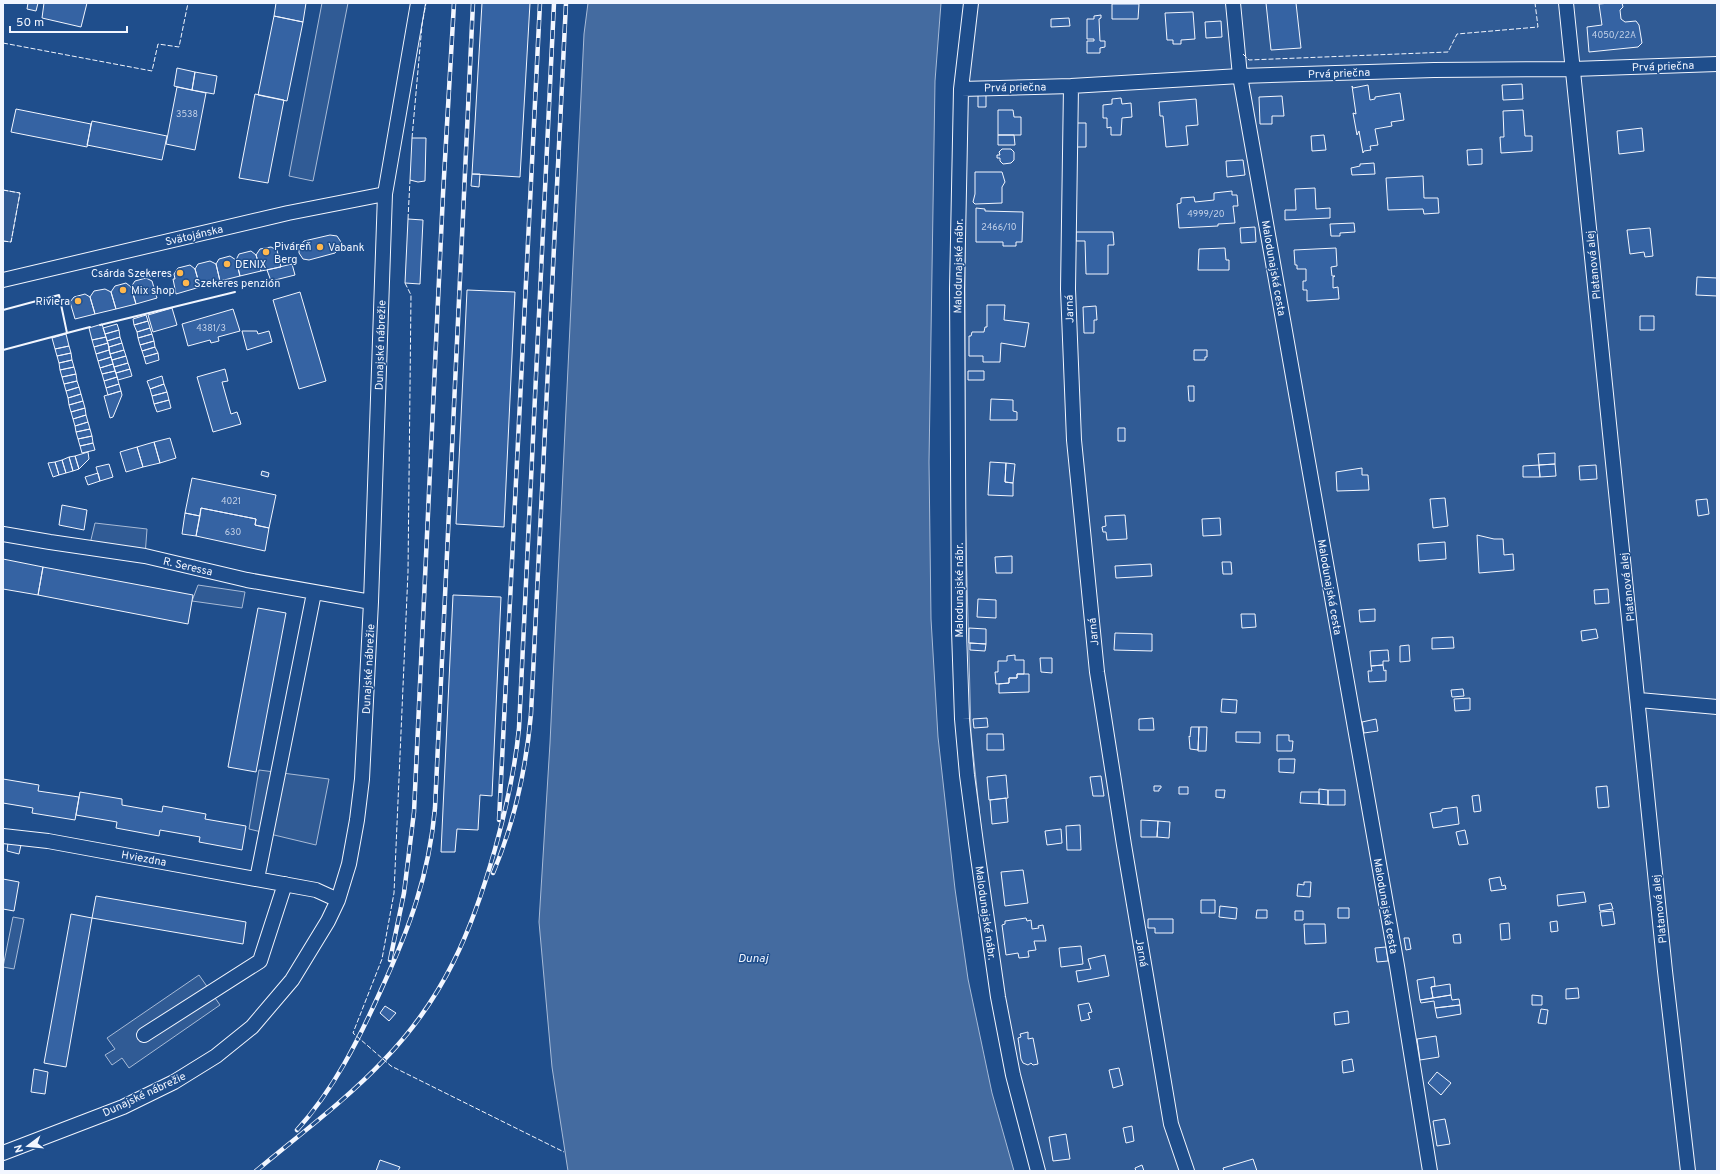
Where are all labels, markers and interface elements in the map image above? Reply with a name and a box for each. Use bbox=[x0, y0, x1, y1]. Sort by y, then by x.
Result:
scale bar bbox=[10, 8, 127, 34]
text: 50 m bbox=[16, 15, 44, 31]
house number: 4050/22A bbox=[1592, 30, 1636, 41]
street label: Prvá priečna bbox=[1632, 59, 1695, 75]
street label: Prvá priečna bbox=[1308, 66, 1371, 82]
street label: Prvá priečna bbox=[984, 80, 1046, 96]
house number: 3538 bbox=[176, 109, 198, 120]
house number: 4999/20 bbox=[1187, 209, 1225, 220]
street label: Malodunajské nábr. bbox=[951, 218, 967, 314]
street label: Malodunajská cesta bbox=[1258, 219, 1288, 317]
street label: Svätojánska bbox=[164, 222, 225, 249]
house number: 2466/10 bbox=[981, 222, 1017, 233]
street label: Platanová alej bbox=[1583, 230, 1605, 300]
place label: Piváreň Berg bbox=[274, 240, 311, 267]
place label: Vabank bbox=[328, 241, 365, 255]
marker: Vabank bbox=[315, 242, 325, 252]
marker: Piváreň Berg bbox=[261, 247, 271, 257]
place label: DENIX bbox=[235, 258, 267, 272]
marker: DENIX bbox=[222, 259, 232, 269]
place label: Csárda Szekeres bbox=[91, 267, 172, 281]
marker: Csárda Szekeres bbox=[175, 268, 185, 278]
place label: Szekeres penzión bbox=[194, 277, 280, 291]
marker: Szekeres penzión bbox=[181, 278, 191, 288]
place label: Mix shop bbox=[131, 284, 175, 298]
marker: Mix shop bbox=[118, 285, 128, 295]
street label: Jarná bbox=[1063, 294, 1077, 323]
place label: Riviera bbox=[36, 295, 70, 309]
marker: Riviera bbox=[73, 296, 83, 306]
street label: Dunajské nábrežie bbox=[372, 300, 390, 390]
house number: 4381/3 bbox=[196, 323, 226, 334]
house number: 4021 bbox=[221, 496, 241, 507]
house number: 630 bbox=[225, 527, 241, 538]
street label: Malodunajská cesta bbox=[1314, 538, 1344, 636]
street label: Malodunajské nábr. bbox=[953, 543, 967, 637]
street label: Platanová alej bbox=[1617, 552, 1639, 622]
street label: R. Seressa bbox=[162, 554, 214, 580]
street label: Jarná bbox=[1086, 617, 1102, 647]
street label: Dunajské nábrežie bbox=[360, 624, 378, 715]
street label: Hviezdna bbox=[120, 848, 168, 870]
street label: Malodunajská cesta bbox=[1370, 857, 1400, 955]
street label: Malodunajské nábr. bbox=[971, 865, 999, 961]
street label: Platanová alej bbox=[1649, 874, 1671, 944]
street label: Jarná bbox=[1132, 938, 1150, 968]
water label: Dunaj bbox=[738, 951, 769, 967]
street label: Dunajské nábrežie bbox=[101, 1069, 188, 1120]
north arrow bbox=[8, 1126, 48, 1166]
text: N bbox=[12, 1143, 27, 1154]

